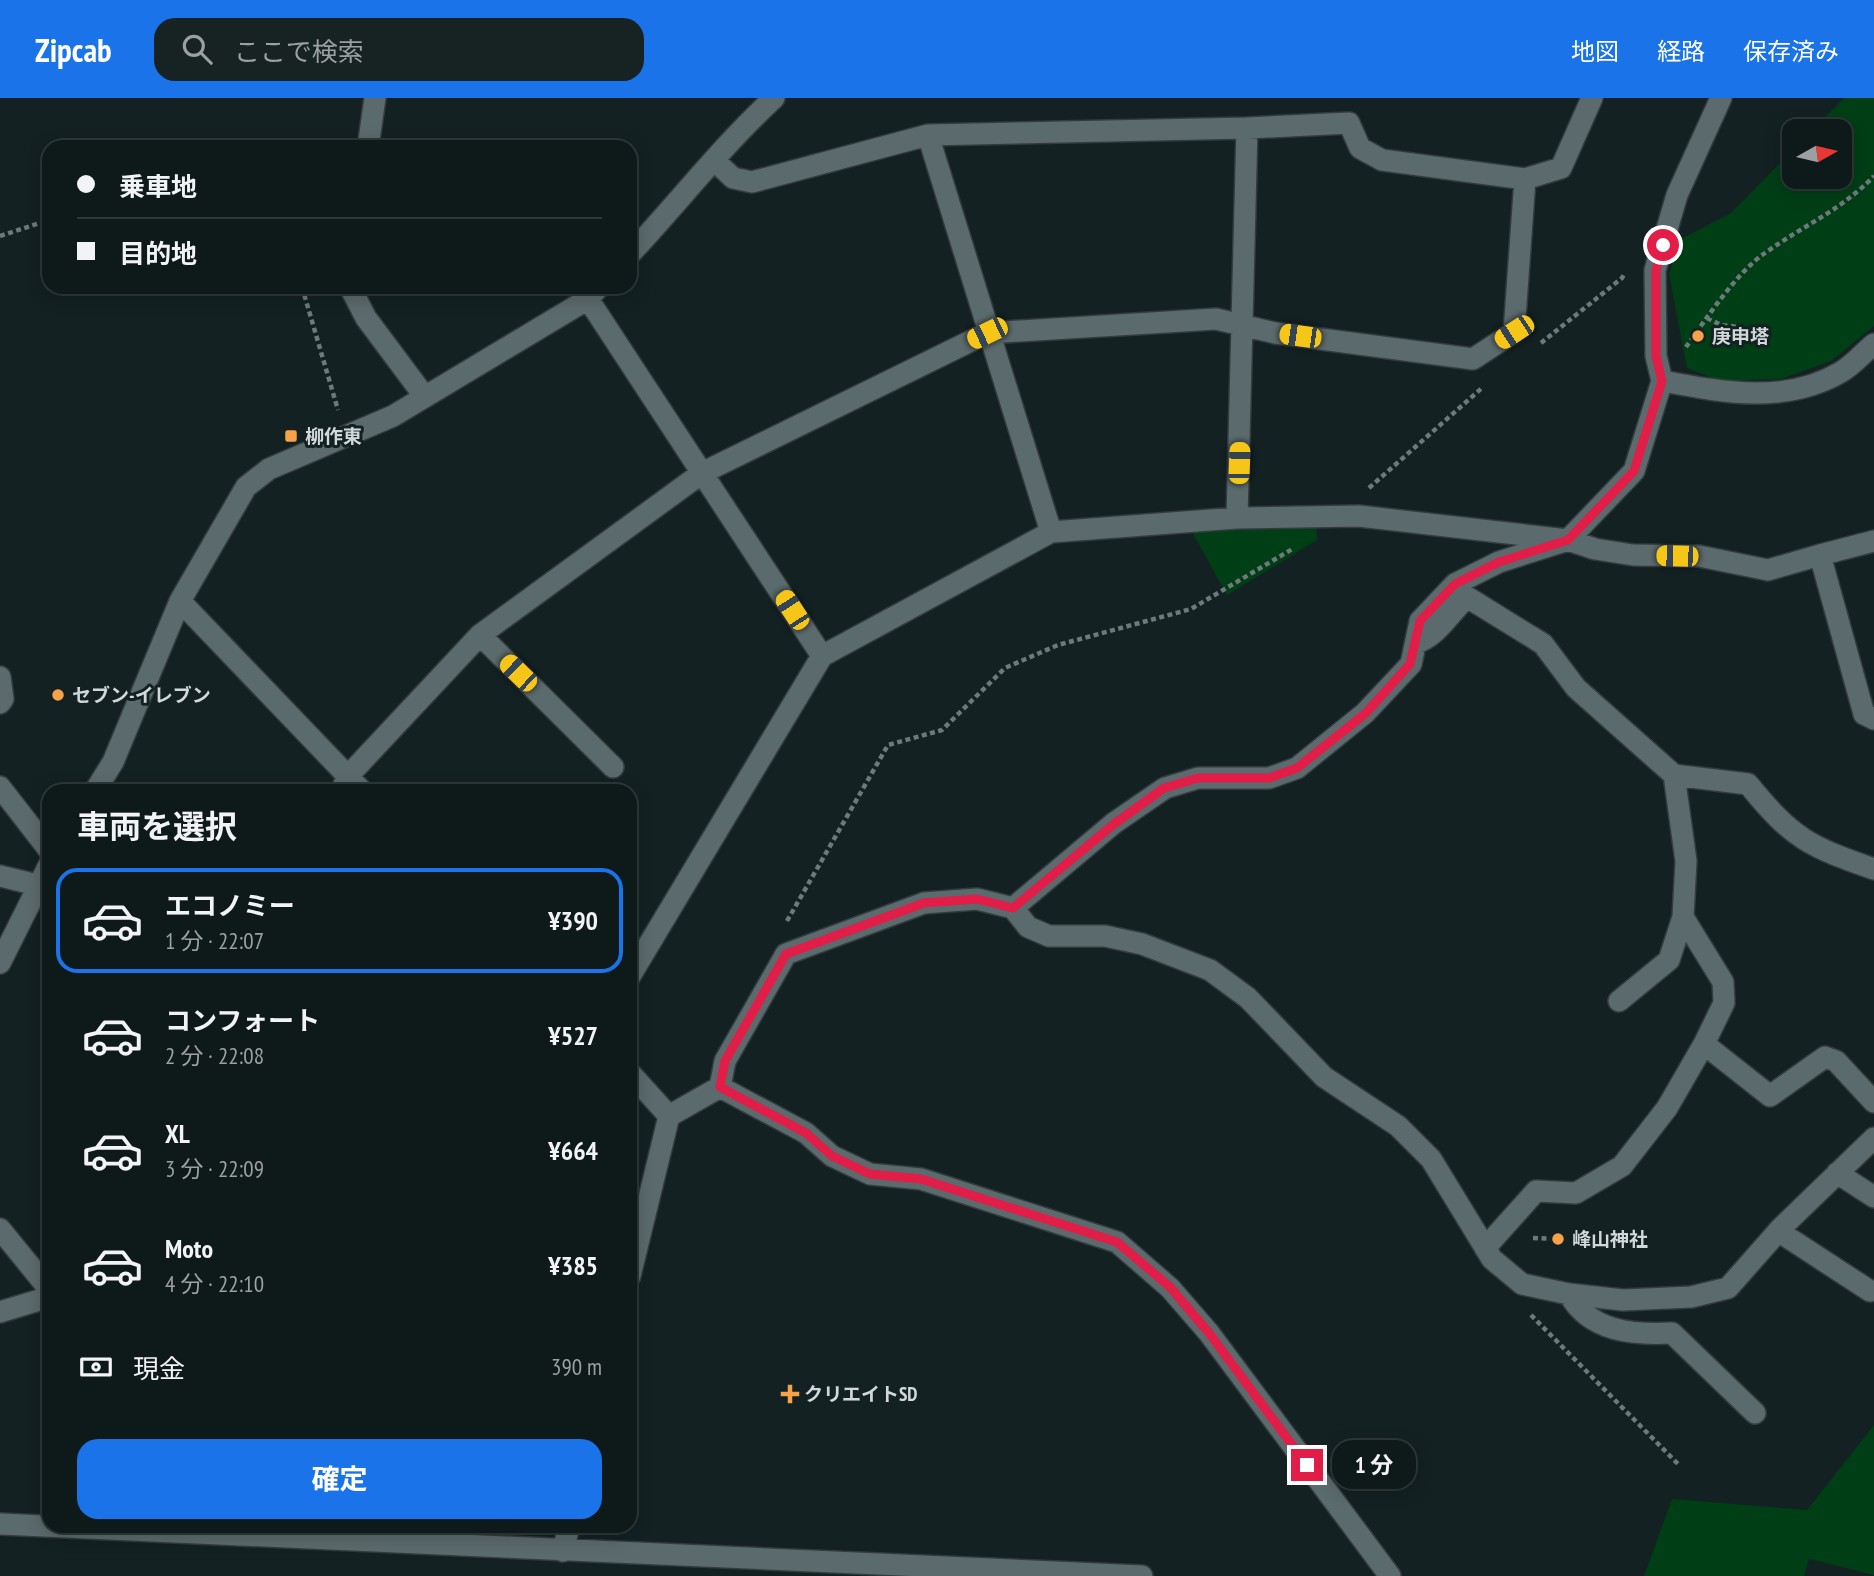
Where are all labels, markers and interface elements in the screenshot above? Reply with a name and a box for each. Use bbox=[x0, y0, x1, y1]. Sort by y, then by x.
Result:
search box bbox=[154, 18, 644, 81]
text: Zipcab bbox=[35, 28, 112, 71]
icon: search bbox=[178, 30, 216, 68]
text: ここで検索 bbox=[234, 35, 364, 68]
text: 地図 bbox=[1571, 36, 1619, 67]
text: 経路 bbox=[1657, 36, 1705, 67]
text: 保存済み bbox=[1743, 36, 1839, 67]
north arrow bbox=[1782, 119, 1852, 189]
map controls bbox=[1782, 119, 1852, 189]
text: 乗車地 bbox=[119, 170, 197, 203]
route start bbox=[1647, 229, 1679, 261]
text: 目的地 bbox=[119, 237, 197, 270]
car bbox=[1491, 312, 1538, 352]
car bbox=[964, 314, 1011, 352]
car bbox=[1278, 323, 1323, 349]
place label: 庚申塔 bbox=[1712, 324, 1769, 348]
marker: 庚申塔 bbox=[1690, 328, 1706, 344]
place label: 柳作東 bbox=[305, 424, 362, 448]
marker: 柳作東 bbox=[283, 428, 299, 444]
car bbox=[1228, 442, 1251, 484]
car bbox=[1656, 545, 1699, 567]
car bbox=[772, 587, 813, 633]
car bbox=[496, 651, 541, 695]
place label: セブン-イレブン bbox=[72, 683, 211, 707]
marker: セブン-イレブン bbox=[50, 687, 66, 703]
text: 車両を選択 bbox=[77, 805, 237, 847]
icon: car bbox=[81, 889, 144, 952]
text: エコノミー bbox=[165, 889, 295, 922]
text: ¥390 bbox=[548, 904, 598, 937]
text: 1 分 · 22:07 bbox=[165, 926, 264, 955]
icon: car bbox=[81, 1004, 144, 1067]
text: コンフォート bbox=[165, 1004, 320, 1037]
text: ¥527 bbox=[548, 1019, 598, 1052]
text: 2 分 · 22:08 bbox=[165, 1041, 264, 1070]
text: XL bbox=[165, 1117, 190, 1150]
icon: car bbox=[81, 1119, 144, 1182]
text: ¥664 bbox=[548, 1134, 598, 1167]
text: 3 分 · 22:09 bbox=[165, 1154, 264, 1183]
place label: 峰山神社 bbox=[1572, 1227, 1648, 1251]
marker: 峰山神社 bbox=[1550, 1231, 1566, 1247]
text: Moto bbox=[165, 1232, 213, 1265]
icon: car bbox=[81, 1234, 144, 1297]
text: ¥385 bbox=[548, 1249, 598, 1282]
text: 4 分 · 22:10 bbox=[165, 1269, 264, 1298]
icon: cash bbox=[77, 1348, 115, 1386]
text: 現金 bbox=[133, 1352, 185, 1385]
text: 390 m bbox=[551, 1352, 602, 1381]
place label: クリエイトSD bbox=[804, 1382, 918, 1406]
marker: クリエイトSD bbox=[782, 1386, 798, 1402]
button: 確定 bbox=[77, 1439, 602, 1519]
callout: 1 分 bbox=[1332, 1440, 1416, 1490]
route end bbox=[1291, 1449, 1323, 1481]
text: 1 分 bbox=[1355, 1450, 1393, 1479]

